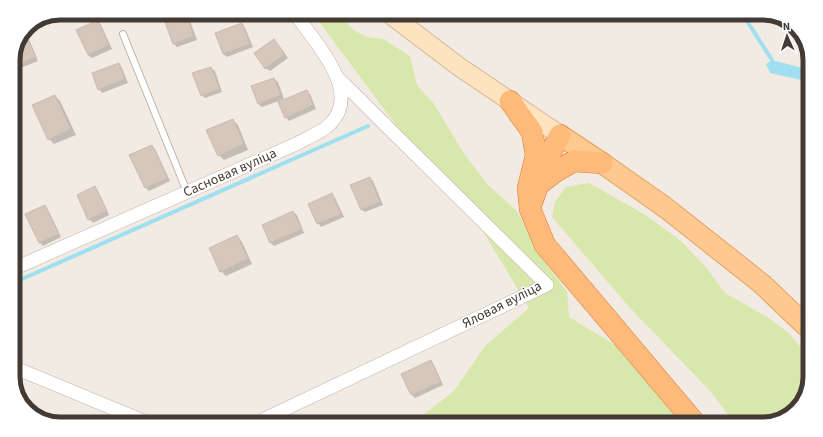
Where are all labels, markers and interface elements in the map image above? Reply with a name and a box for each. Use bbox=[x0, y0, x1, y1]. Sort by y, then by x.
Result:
north arrow bbox=[767, 16, 807, 56]
text: N bbox=[782, 19, 791, 34]
street label: Сасновая вуліца bbox=[180, 143, 280, 203]
street label: Яловая вуліца bbox=[459, 276, 545, 334]

